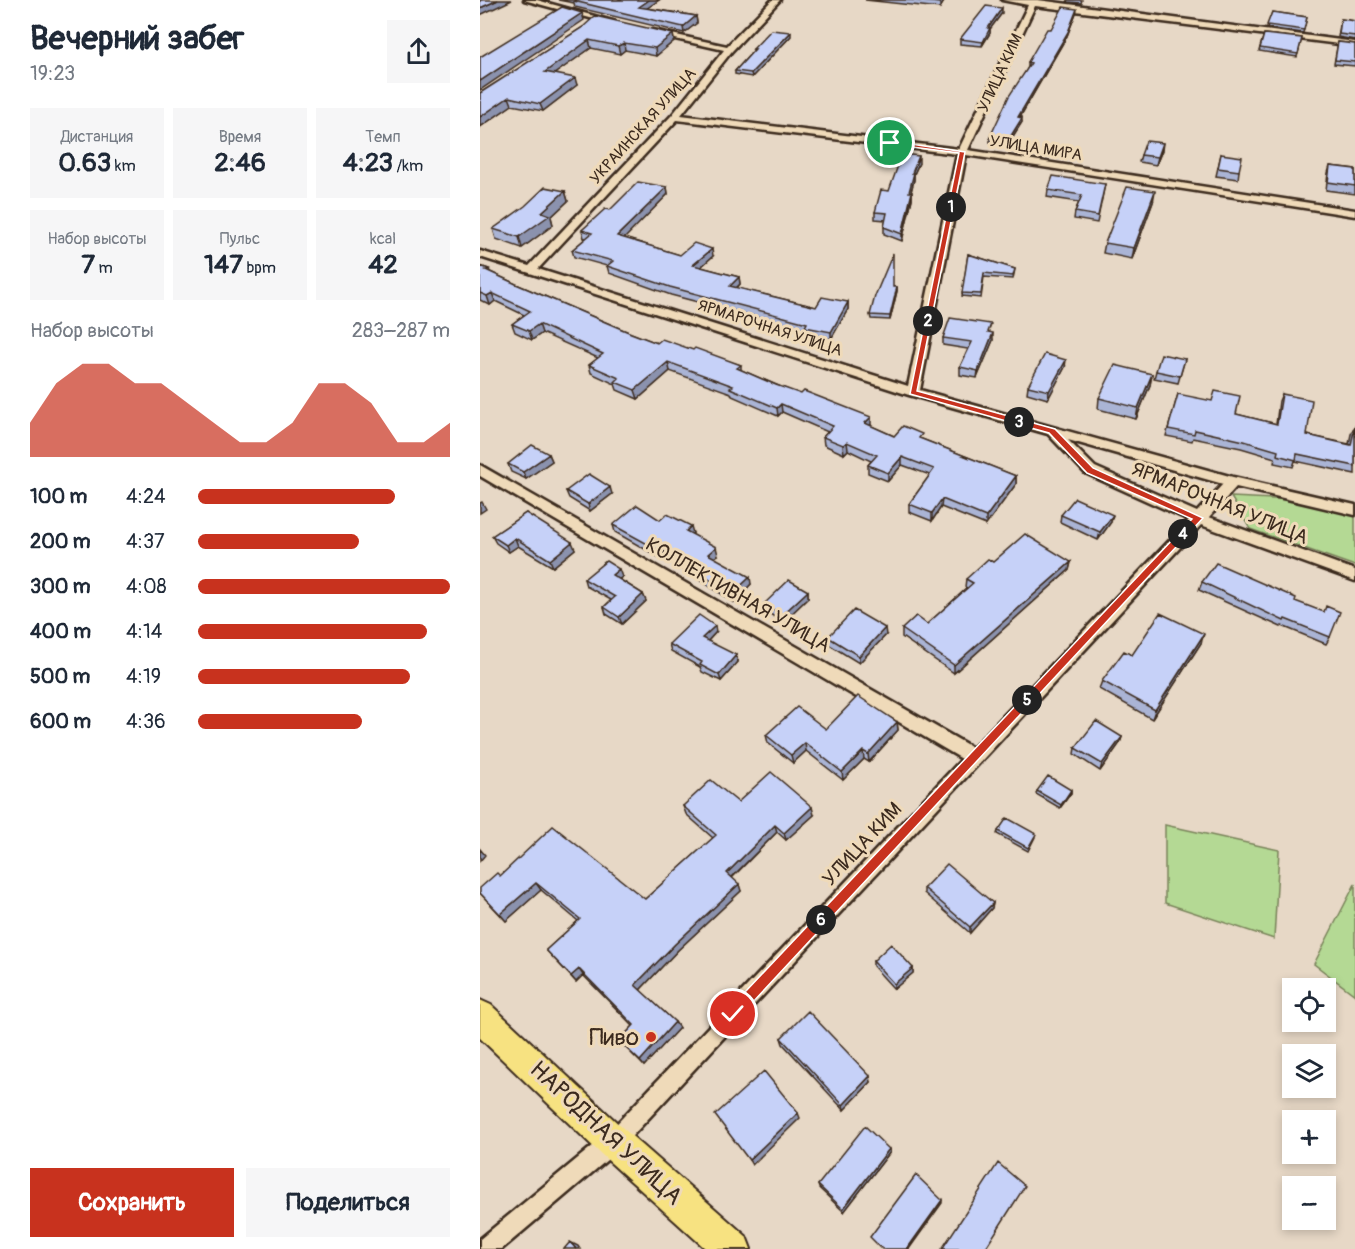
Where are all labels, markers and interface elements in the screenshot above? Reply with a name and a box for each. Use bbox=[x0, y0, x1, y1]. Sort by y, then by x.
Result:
text: Вечерний забег bbox=[30, 18, 244, 59]
button: share bbox=[387, 20, 450, 83]
street label: УЛИЦА КИМ bbox=[973, 31, 1027, 115]
text: 19:23 bbox=[30, 61, 75, 86]
street label: УКРАИНСКАЯ УЛИЦА bbox=[586, 64, 700, 188]
pin bbox=[864, 117, 915, 168]
icon: arrive bbox=[873, 126, 906, 159]
text: Дистанция bbox=[61, 127, 133, 147]
text: Время bbox=[219, 127, 261, 147]
text: Темп bbox=[365, 127, 401, 147]
street label: УЛИЦА МИРА bbox=[988, 131, 1084, 165]
text: 0.63 bbox=[58, 147, 111, 179]
text: 2:46 bbox=[214, 147, 266, 179]
text: 4:23 bbox=[343, 147, 393, 179]
text: km bbox=[111, 156, 136, 176]
text: /km bbox=[393, 156, 423, 176]
pin: 1 bbox=[936, 192, 966, 222]
text: 1 bbox=[948, 197, 954, 217]
text: Набор высоты bbox=[47, 229, 147, 249]
text: Пульс bbox=[220, 229, 260, 249]
text: kcal bbox=[370, 229, 396, 249]
text: 7 bbox=[81, 249, 95, 281]
text: 147 bbox=[204, 249, 243, 281]
text: 42 bbox=[368, 249, 398, 281]
text: m bbox=[95, 258, 113, 278]
text: bpm bbox=[243, 258, 276, 278]
street label: ЯРМАРОЧНАЯ УЛИЦА bbox=[695, 295, 845, 361]
pin: 2 bbox=[913, 306, 943, 336]
text: 2 bbox=[924, 311, 932, 331]
text: Набор высоты bbox=[30, 318, 154, 343]
text: 283–287 m bbox=[352, 318, 450, 343]
pin: 3 bbox=[1004, 407, 1034, 437]
text: 3 bbox=[1015, 412, 1023, 432]
street label: ЯРМАРОЧНАЯ УЛИЦА bbox=[1128, 456, 1312, 550]
text: 100 m bbox=[30, 484, 87, 509]
text: 4:24 bbox=[126, 484, 166, 509]
pin: 4 bbox=[1168, 519, 1198, 549]
text: 4 bbox=[1178, 524, 1188, 544]
text: 200 m bbox=[30, 529, 91, 554]
text: 4:37 bbox=[126, 529, 165, 554]
street label: КОЛЛЕКТИВНАЯ УЛИЦА bbox=[641, 532, 835, 658]
text: 300 m bbox=[30, 574, 91, 599]
text: 4:08 bbox=[126, 574, 167, 599]
text: 400 m bbox=[30, 619, 91, 644]
text: 4:14 bbox=[126, 619, 162, 644]
text: 500 m bbox=[30, 664, 90, 689]
text: 4:19 bbox=[126, 664, 161, 689]
pin: 5 bbox=[1012, 685, 1042, 715]
text: 5 bbox=[1023, 690, 1031, 710]
text: 600 m bbox=[30, 709, 91, 734]
text: 4:36 bbox=[126, 709, 166, 734]
street label: УЛИЦА КИМ bbox=[817, 797, 907, 891]
pin: 6 bbox=[806, 905, 836, 935]
text: 6 bbox=[816, 910, 826, 930]
map controls bbox=[1282, 978, 1336, 1230]
button: locate bbox=[1282, 978, 1336, 1032]
pin bbox=[707, 988, 758, 1039]
icon: check bbox=[716, 997, 749, 1030]
place label: Пиво bbox=[589, 1023, 639, 1052]
marker: Пиво bbox=[644, 1030, 658, 1044]
button: layers bbox=[1282, 1044, 1336, 1098]
street label: НАРОДНАЯ УЛИЦА bbox=[524, 1055, 688, 1211]
button: + bbox=[1282, 1110, 1336, 1164]
button: Сохранить bbox=[30, 1168, 234, 1237]
button: Поделиться bbox=[246, 1168, 450, 1237]
button: − bbox=[1282, 1176, 1336, 1230]

